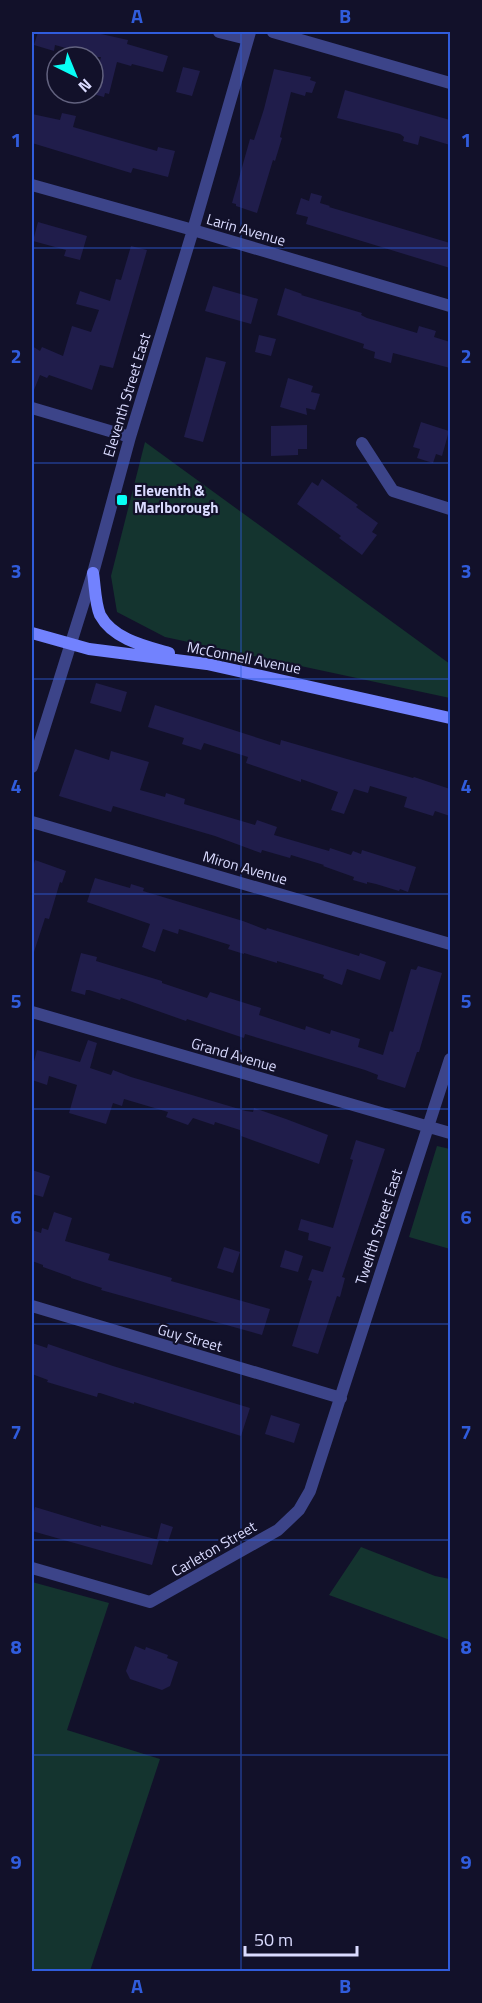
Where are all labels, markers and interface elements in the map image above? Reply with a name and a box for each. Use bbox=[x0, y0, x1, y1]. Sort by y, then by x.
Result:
text: A bbox=[131, 0, 143, 31]
text: B bbox=[339, 0, 351, 31]
north arrow bbox=[45, 45, 105, 105]
text: N bbox=[73, 73, 97, 99]
text: 1 bbox=[10, 124, 22, 155]
text: 1 bbox=[460, 124, 472, 155]
street label: Larin Avenue bbox=[204, 207, 288, 252]
street label: Eleventh Street East bbox=[97, 329, 157, 460]
text: 2 bbox=[10, 340, 22, 371]
text: 2 bbox=[460, 340, 472, 371]
place label: Eleventh & Marlborough bbox=[134, 479, 218, 519]
marker: Eleventh & Marlborough bbox=[115, 493, 129, 507]
text: 3 bbox=[10, 555, 22, 586]
text: 3 bbox=[460, 555, 472, 586]
street label: McConnell Avenue bbox=[185, 635, 303, 680]
text: 4 bbox=[10, 770, 22, 801]
text: 4 bbox=[460, 770, 472, 801]
street label: Miron Avenue bbox=[200, 844, 290, 891]
text: 5 bbox=[10, 985, 22, 1016]
text: 5 bbox=[460, 985, 472, 1016]
street label: Grand Avenue bbox=[189, 1031, 280, 1078]
street label: Twelfth Street East bbox=[349, 1165, 408, 1288]
text: 6 bbox=[10, 1201, 22, 1232]
text: 6 bbox=[460, 1201, 472, 1232]
street label: Guy Street bbox=[155, 1317, 226, 1358]
text: 7 bbox=[10, 1416, 22, 1447]
text: 7 bbox=[460, 1416, 472, 1447]
street label: Carleton Street bbox=[167, 1514, 261, 1582]
text: 8 bbox=[10, 1631, 22, 1662]
text: 8 bbox=[460, 1631, 472, 1662]
text: 9 bbox=[10, 1846, 22, 1877]
text: 9 bbox=[460, 1846, 472, 1877]
scale bar bbox=[245, 1919, 358, 1957]
text: 50 m bbox=[254, 1926, 293, 1953]
text: A bbox=[131, 1970, 143, 2001]
text: B bbox=[339, 1970, 351, 2001]

